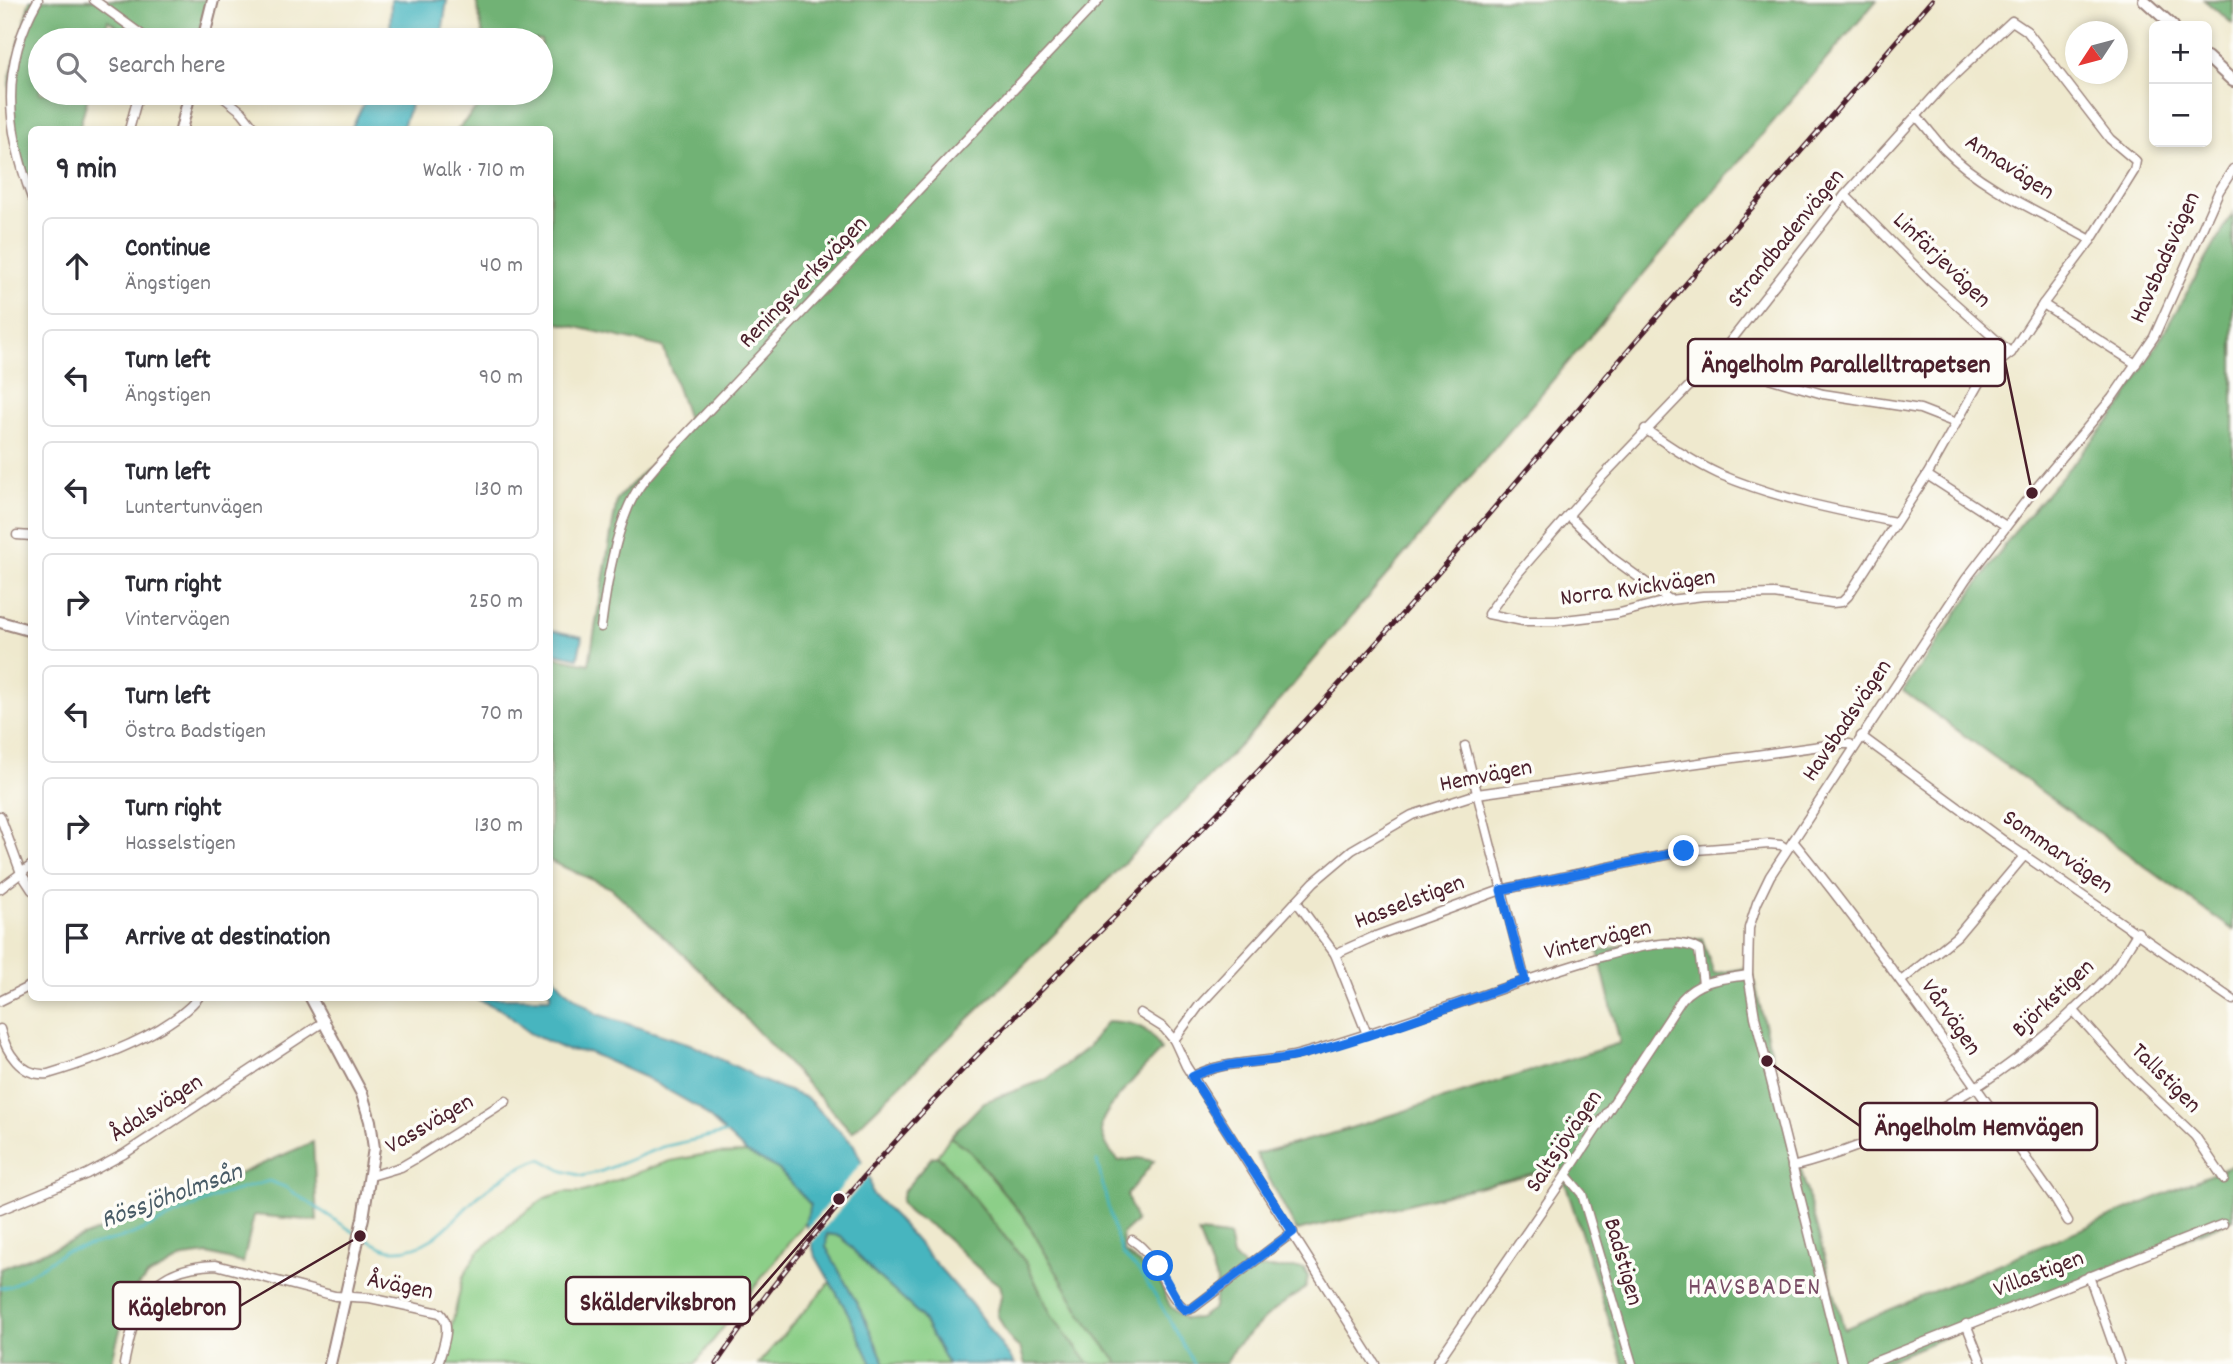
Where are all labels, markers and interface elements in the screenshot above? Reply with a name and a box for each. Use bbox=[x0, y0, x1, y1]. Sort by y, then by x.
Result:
north arrow bbox=[2065, 21, 2128, 84]
map controls bbox=[2149, 21, 2212, 147]
button: + bbox=[2149, 21, 2212, 84]
search box bbox=[28, 28, 553, 105]
icon: search bbox=[52, 48, 90, 86]
text: Search here bbox=[108, 48, 226, 85]
button: − bbox=[2149, 84, 2212, 147]
street label: Annavägen bbox=[1958, 126, 2060, 210]
text: 9 min bbox=[56, 150, 117, 193]
text: Walk · 710 m bbox=[423, 155, 525, 188]
street label: Strandbadenvägen bbox=[1720, 162, 1854, 316]
street label: Havsbadsvägen bbox=[2122, 187, 2210, 329]
street label: Linfärjevägen bbox=[1884, 205, 1998, 317]
street label: Reningsverksvägen bbox=[732, 209, 876, 357]
text: Continue bbox=[125, 231, 210, 268]
icon: ahead bbox=[58, 247, 96, 285]
text: 40 m bbox=[480, 250, 523, 283]
text: Ängstigen bbox=[125, 268, 211, 301]
callout: Ängelholm Parallelltrapetsen bbox=[1688, 339, 2005, 386]
text: Turn left bbox=[125, 343, 211, 380]
text: Ängelholm Parallelltrapetsen bbox=[1702, 348, 1990, 385]
icon: left bbox=[58, 359, 96, 397]
text: 90 m bbox=[479, 362, 523, 395]
text: Ängstigen bbox=[125, 380, 211, 413]
text: Turn left bbox=[125, 455, 211, 492]
icon: left bbox=[58, 471, 96, 509]
text: 130 m bbox=[474, 474, 523, 507]
text: Luntertunvägen bbox=[125, 492, 263, 525]
street label: Norra Kvickvägen bbox=[1558, 561, 1718, 617]
text: Turn right bbox=[125, 567, 222, 604]
icon: right bbox=[58, 583, 96, 621]
text: 250 m bbox=[469, 586, 523, 619]
text: Vintervägen bbox=[125, 604, 230, 637]
street label: Havsbadsvägen bbox=[1795, 653, 1901, 789]
text: Turn left bbox=[125, 679, 211, 716]
icon: left bbox=[58, 695, 96, 733]
text: 70 m bbox=[481, 698, 523, 731]
text: Östra Badstigen bbox=[125, 716, 266, 749]
street label: Hemvägen bbox=[1437, 751, 1535, 803]
text: Turn right bbox=[125, 791, 222, 828]
street label: Sommarvägen bbox=[1995, 802, 2119, 904]
icon: right bbox=[58, 807, 96, 845]
text: 130 m bbox=[474, 810, 523, 843]
text: Hasselstigen bbox=[125, 828, 236, 861]
route end bbox=[1668, 835, 1699, 866]
street label: Hasselstigen bbox=[1350, 866, 1470, 940]
street label: Vintervägen bbox=[1541, 911, 1655, 971]
icon: arrive bbox=[58, 919, 96, 957]
text: Arrive at destination bbox=[125, 920, 330, 957]
street label: Björkstigen bbox=[2005, 952, 2103, 1046]
street label: Vårvägen bbox=[1911, 973, 1989, 1063]
street label: Tallstigen bbox=[2122, 1036, 2208, 1122]
street label: Ådalsvägen bbox=[104, 1066, 210, 1152]
street label: Saltsjövägen bbox=[1518, 1084, 1612, 1200]
street label: Vassvägen bbox=[379, 1086, 481, 1164]
callout: Ängelholm Hemvägen bbox=[1860, 1103, 2097, 1150]
text: Ängelholm Hemvägen bbox=[1874, 1111, 2084, 1148]
water label: Rössjöholmsån bbox=[96, 1154, 249, 1240]
street label: Badstigen bbox=[1593, 1214, 1651, 1310]
street label: Villastigen bbox=[1989, 1242, 2089, 1308]
route start bbox=[1142, 1250, 1173, 1281]
street label: Åvägen bbox=[364, 1264, 436, 1310]
district label: HAVSBADEN bbox=[1688, 1270, 1822, 1307]
callout: Skälderviksbron bbox=[566, 1277, 750, 1324]
callout: Käglebron bbox=[113, 1282, 240, 1329]
text: Skälderviksbron bbox=[580, 1286, 736, 1323]
text: Käglebron bbox=[128, 1291, 226, 1328]

